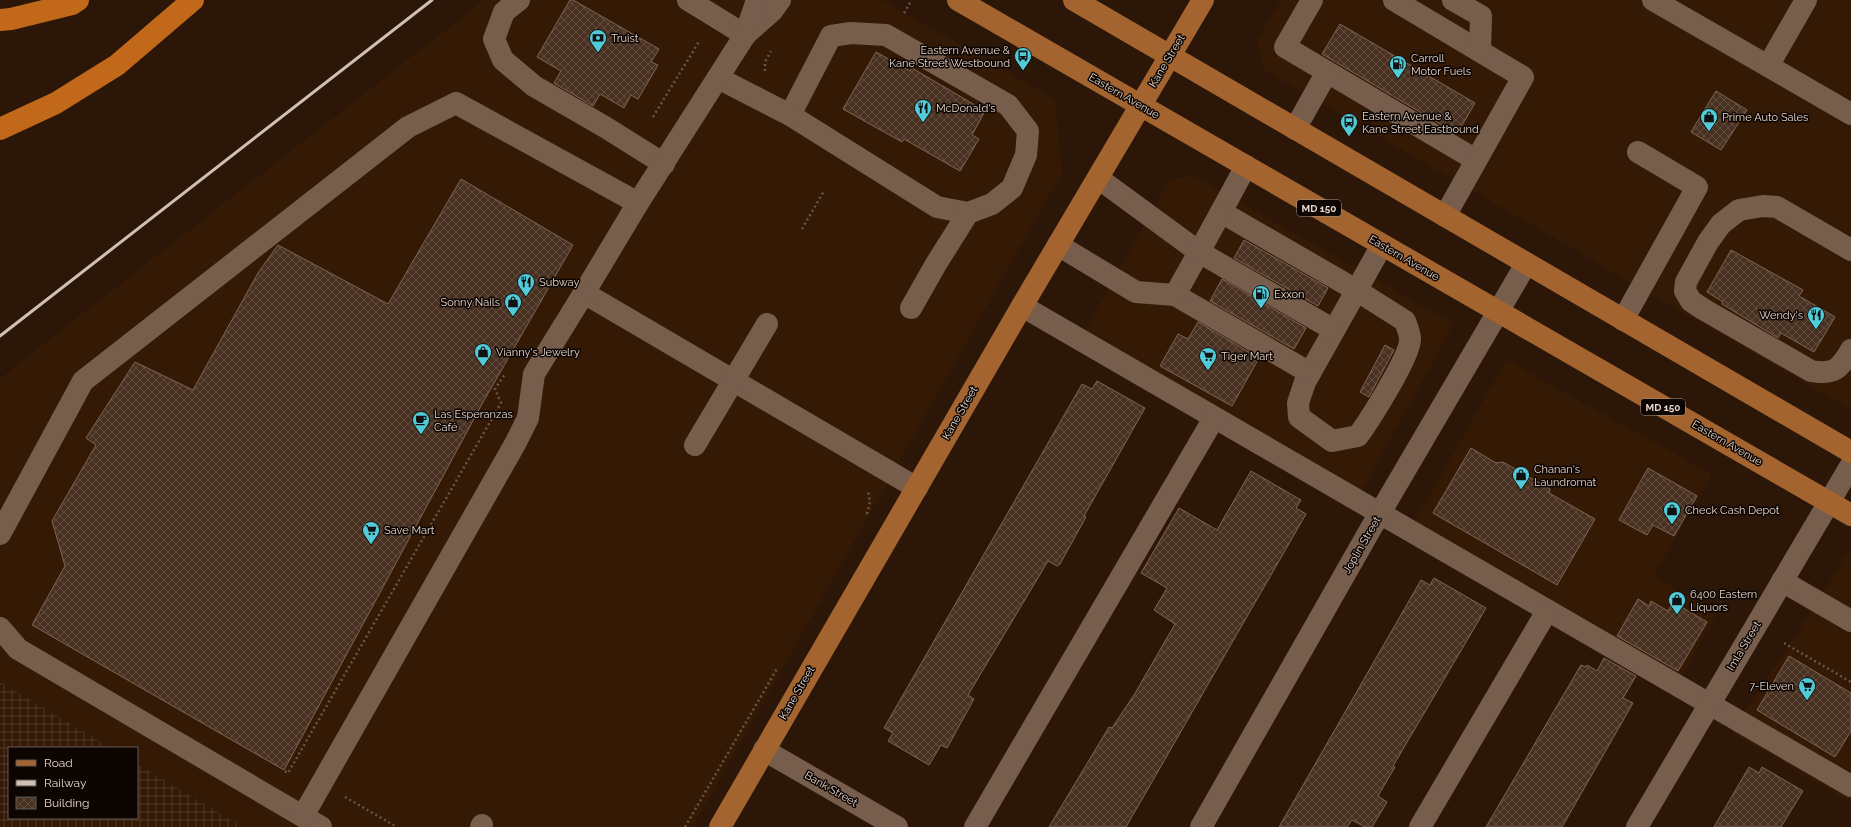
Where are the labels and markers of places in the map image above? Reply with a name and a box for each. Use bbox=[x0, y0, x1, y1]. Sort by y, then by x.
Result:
bank icon: Truist bbox=[588, 28, 608, 53]
place label: Truist bbox=[611, 32, 639, 45]
place label: Eastern Avenue & Kane Street Westbound bbox=[889, 44, 1011, 70]
bus stop icon: Eastern Avenue & Kane Street Westbound bbox=[1013, 46, 1033, 71]
place label: Carroll Motor Fuels bbox=[1411, 52, 1471, 78]
fuel station icon: Carroll Motor Fuels bbox=[1388, 54, 1408, 79]
restaurant icon: McDonald's bbox=[913, 98, 933, 123]
place label: McDonald's bbox=[936, 102, 996, 115]
shop icon: Prime Auto Sales bbox=[1699, 107, 1719, 132]
place label: Eastern Avenue & Kane Street Eastbound bbox=[1362, 110, 1479, 136]
place label: Prime Auto Sales bbox=[1722, 111, 1808, 124]
bus stop icon: Eastern Avenue & Kane Street Eastbound bbox=[1339, 112, 1359, 137]
restaurant icon: Subway bbox=[516, 272, 536, 297]
place label: Subway bbox=[539, 276, 579, 289]
fuel station icon: Exxon bbox=[1251, 284, 1271, 309]
place label: Exxon bbox=[1274, 288, 1305, 301]
shop icon: Sonny Nails bbox=[503, 292, 523, 317]
place label: Sonny Nails bbox=[440, 296, 500, 309]
restaurant icon: Wendy's bbox=[1806, 305, 1826, 330]
place label: Wendy's bbox=[1759, 309, 1803, 322]
shop icon: Vianny's Jewelry bbox=[473, 342, 493, 367]
place label: Vianny's Jewelry bbox=[496, 346, 580, 359]
supermarket icon: Tiger Mart bbox=[1198, 346, 1218, 371]
place label: Tiger Mart bbox=[1221, 350, 1273, 363]
place label: Las Esperanzas Café bbox=[434, 408, 513, 434]
cafe icon: Las Esperanzas Café bbox=[411, 410, 431, 435]
place label: Chanan's Laundromat bbox=[1534, 463, 1596, 489]
shop icon: Chanan's Laundromat bbox=[1511, 465, 1531, 490]
shop icon: Check Cash Depot bbox=[1662, 500, 1682, 525]
place label: Check Cash Depot bbox=[1685, 504, 1780, 517]
supermarket icon: Save Mart bbox=[361, 520, 381, 545]
place label: Save Mart bbox=[384, 524, 435, 537]
place label: 6400 Eastern Liquors bbox=[1690, 588, 1757, 614]
shop icon: 6400 Eastern Liquors bbox=[1667, 590, 1687, 615]
supermarket icon: 7-Eleven bbox=[1797, 676, 1817, 701]
place label: 7-Eleven bbox=[1749, 680, 1794, 693]

